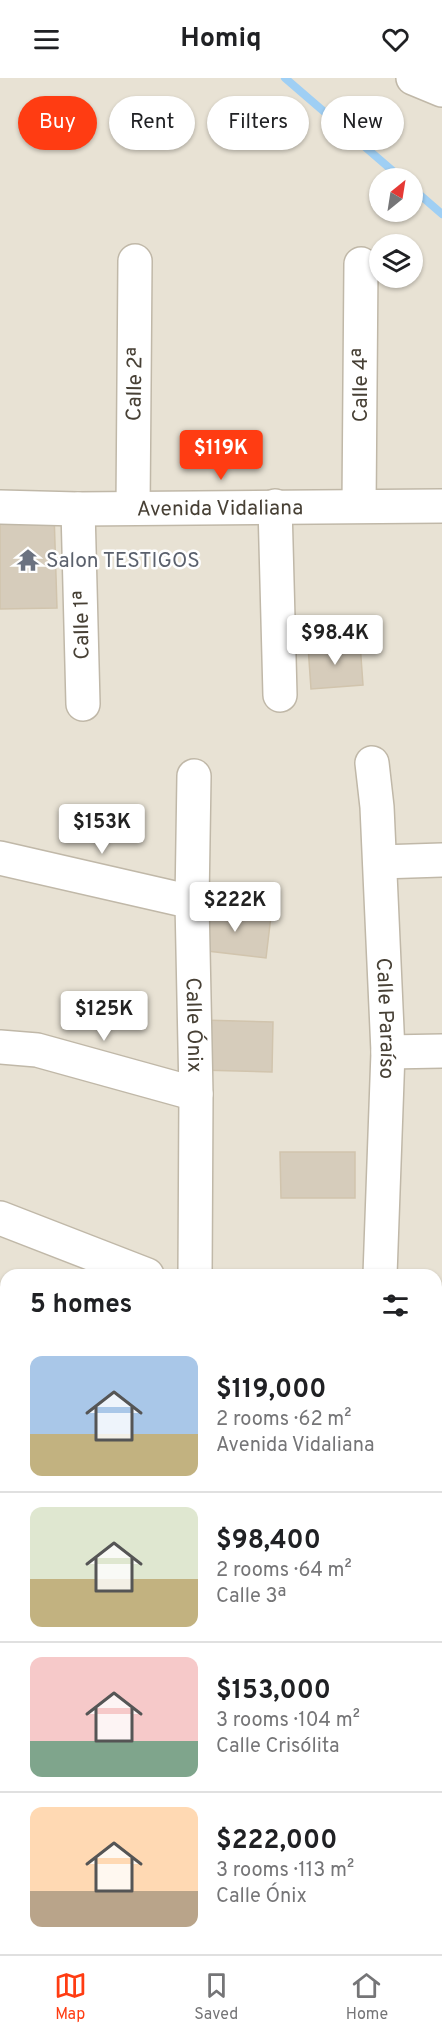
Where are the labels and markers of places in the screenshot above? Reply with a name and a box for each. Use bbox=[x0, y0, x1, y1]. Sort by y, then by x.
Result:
pin: $119K bbox=[179, 430, 263, 481]
temple icon: Salon TESTIGOS bbox=[15, 547, 41, 573]
place label: Salon TESTIGOS bbox=[46, 548, 200, 575]
pin: $98.4K bbox=[286, 615, 384, 666]
pin: $153K bbox=[60, 804, 144, 855]
pin: $222K bbox=[193, 882, 277, 933]
pin: $125K bbox=[62, 991, 146, 1042]

